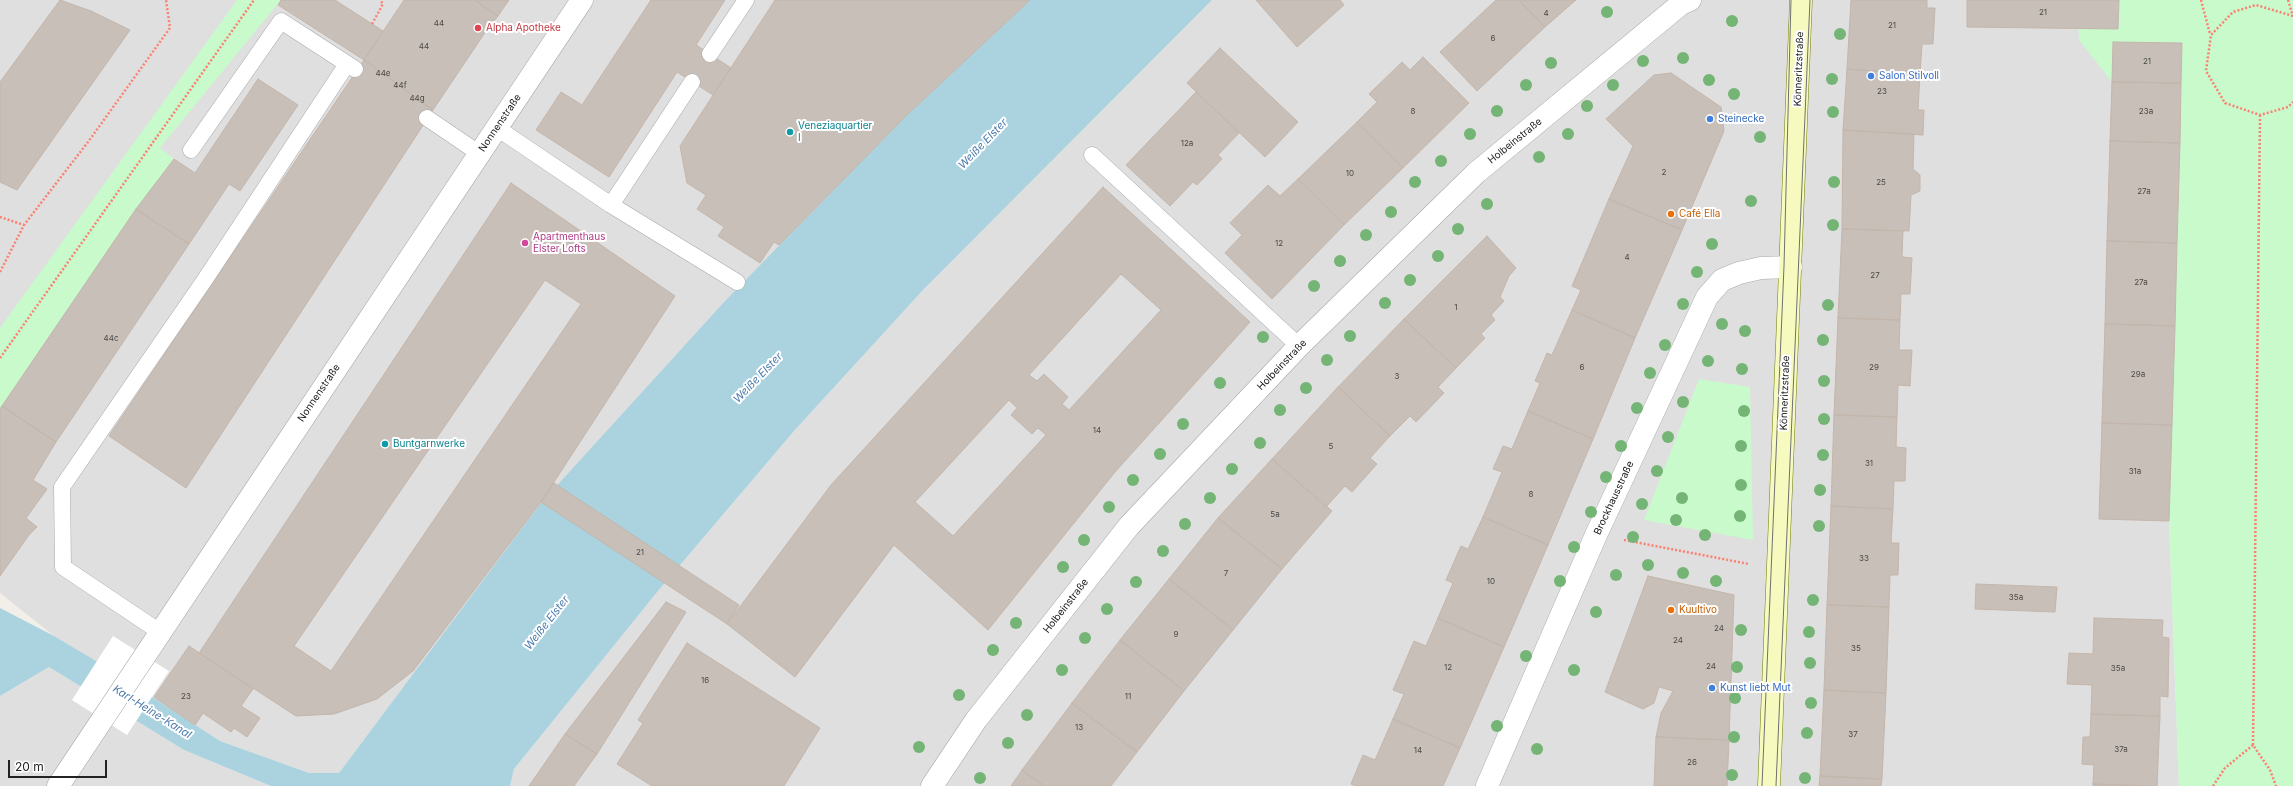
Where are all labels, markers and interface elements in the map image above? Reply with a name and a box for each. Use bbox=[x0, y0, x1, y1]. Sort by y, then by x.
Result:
house number: 21 bbox=[2039, 8, 2047, 18]
house number: 4 bbox=[1543, 9, 1549, 19]
house number: 44 bbox=[434, 19, 444, 29]
house number: 21 bbox=[1888, 21, 1896, 31]
place label: Alpha Apotheke bbox=[486, 22, 561, 34]
marker: Alpha Apotheke bbox=[473, 23, 483, 33]
street label: Könneritzstraße bbox=[1792, 31, 1806, 107]
house number: 6 bbox=[1491, 34, 1495, 44]
house number: 44 bbox=[419, 42, 429, 52]
house number: 21 bbox=[2143, 57, 2151, 67]
house number: 44e bbox=[376, 69, 390, 79]
place label: Salon Stilvoll bbox=[1879, 70, 1939, 82]
marker: Salon Stilvoll bbox=[1866, 71, 1876, 81]
house number: 44f bbox=[393, 81, 407, 91]
house number: 23 bbox=[1877, 87, 1887, 97]
street label: Nonnenstraße bbox=[476, 92, 524, 154]
house number: 44g bbox=[409, 94, 425, 104]
house number: 8 bbox=[1411, 107, 1415, 117]
house number: 23a bbox=[2139, 107, 2153, 117]
place label: Steinecke bbox=[1718, 113, 1764, 125]
marker: Steinecke bbox=[1705, 114, 1715, 124]
water label: Weiße Elster bbox=[956, 116, 1010, 172]
street label: Holbeinstraße bbox=[1486, 116, 1544, 166]
place label: Veneziaquartier I bbox=[798, 120, 872, 144]
marker: Veneziaquartier I bbox=[785, 127, 795, 137]
house number: 12a bbox=[1181, 139, 1193, 149]
house number: 2 bbox=[1662, 168, 1666, 178]
house number: 10 bbox=[1346, 169, 1354, 179]
house number: 25 bbox=[1876, 178, 1886, 188]
house number: 27a bbox=[2137, 187, 2151, 197]
place label: Café Ella bbox=[1679, 208, 1720, 220]
marker: Café Ella bbox=[1666, 209, 1676, 219]
place label: Apartmenthaus Elster Lofts bbox=[533, 231, 605, 254]
marker: Apartmenthaus Elster Lofts bbox=[520, 238, 530, 248]
house number: 12 bbox=[1275, 239, 1283, 249]
house number: 4 bbox=[1624, 253, 1630, 263]
house number: 27 bbox=[1870, 271, 1880, 281]
house number: 27a bbox=[2134, 278, 2148, 288]
house number: 1 bbox=[1454, 303, 1458, 313]
house number: 44c bbox=[104, 334, 118, 344]
street label: Holbeinstraße bbox=[1255, 337, 1309, 393]
water label: Weiße Elster bbox=[731, 350, 785, 406]
street label: Könneritzstraße bbox=[1778, 355, 1792, 431]
street label: Nonnenstraße bbox=[295, 362, 343, 424]
house number: 6 bbox=[1580, 363, 1584, 373]
house number: 29 bbox=[1869, 363, 1879, 373]
house number: 29a bbox=[2131, 370, 2145, 380]
house number: 3 bbox=[1395, 372, 1399, 382]
house number: 14 bbox=[1093, 426, 1101, 436]
place label: Buntgarnwerke bbox=[393, 438, 465, 450]
marker: Buntgarnwerke bbox=[380, 439, 390, 449]
house number: 5 bbox=[1329, 442, 1333, 452]
street label: Brockhausstraße bbox=[1592, 459, 1636, 537]
house number: 31 bbox=[1865, 459, 1873, 469]
house number: 31a bbox=[2129, 467, 2141, 477]
house number: 8 bbox=[1529, 490, 1533, 500]
house number: 5a bbox=[1270, 510, 1280, 520]
house number: 21 bbox=[636, 548, 644, 558]
house number: 33 bbox=[1859, 554, 1869, 564]
house number: 7 bbox=[1224, 569, 1228, 579]
street label: Holbeinstraße bbox=[1041, 576, 1091, 636]
house number: 10 bbox=[1487, 577, 1495, 587]
house number: 35a bbox=[2009, 593, 2023, 603]
water label: Weiße Elster bbox=[522, 594, 572, 652]
place label: Kuultivo bbox=[1679, 604, 1717, 616]
marker: Kuultivo bbox=[1666, 605, 1676, 615]
house number: 24 bbox=[1714, 624, 1724, 634]
house number: 9 bbox=[1174, 630, 1178, 640]
house number: 24 bbox=[1673, 636, 1683, 646]
house number: 35 bbox=[1851, 644, 1861, 654]
house number: 24 bbox=[1706, 662, 1716, 672]
house number: 12 bbox=[1444, 663, 1452, 673]
house number: 35a bbox=[2111, 664, 2125, 674]
house number: 16 bbox=[701, 676, 709, 686]
water label: Karl-Heine-Kanal bbox=[110, 682, 194, 742]
place label: Kunst liebt Mut bbox=[1720, 682, 1791, 694]
marker: Kunst liebt Mut bbox=[1707, 683, 1717, 693]
house number: 23 bbox=[181, 692, 191, 702]
house number: 11 bbox=[1125, 692, 1131, 702]
house number: 13 bbox=[1075, 723, 1083, 733]
house number: 37 bbox=[1848, 730, 1858, 740]
house number: 37a bbox=[2114, 745, 2128, 755]
house number: 14 bbox=[1414, 746, 1422, 756]
scale bar bbox=[10, 752, 109, 778]
house number: 26 bbox=[1687, 758, 1697, 768]
text: 20 m bbox=[15, 759, 44, 774]

